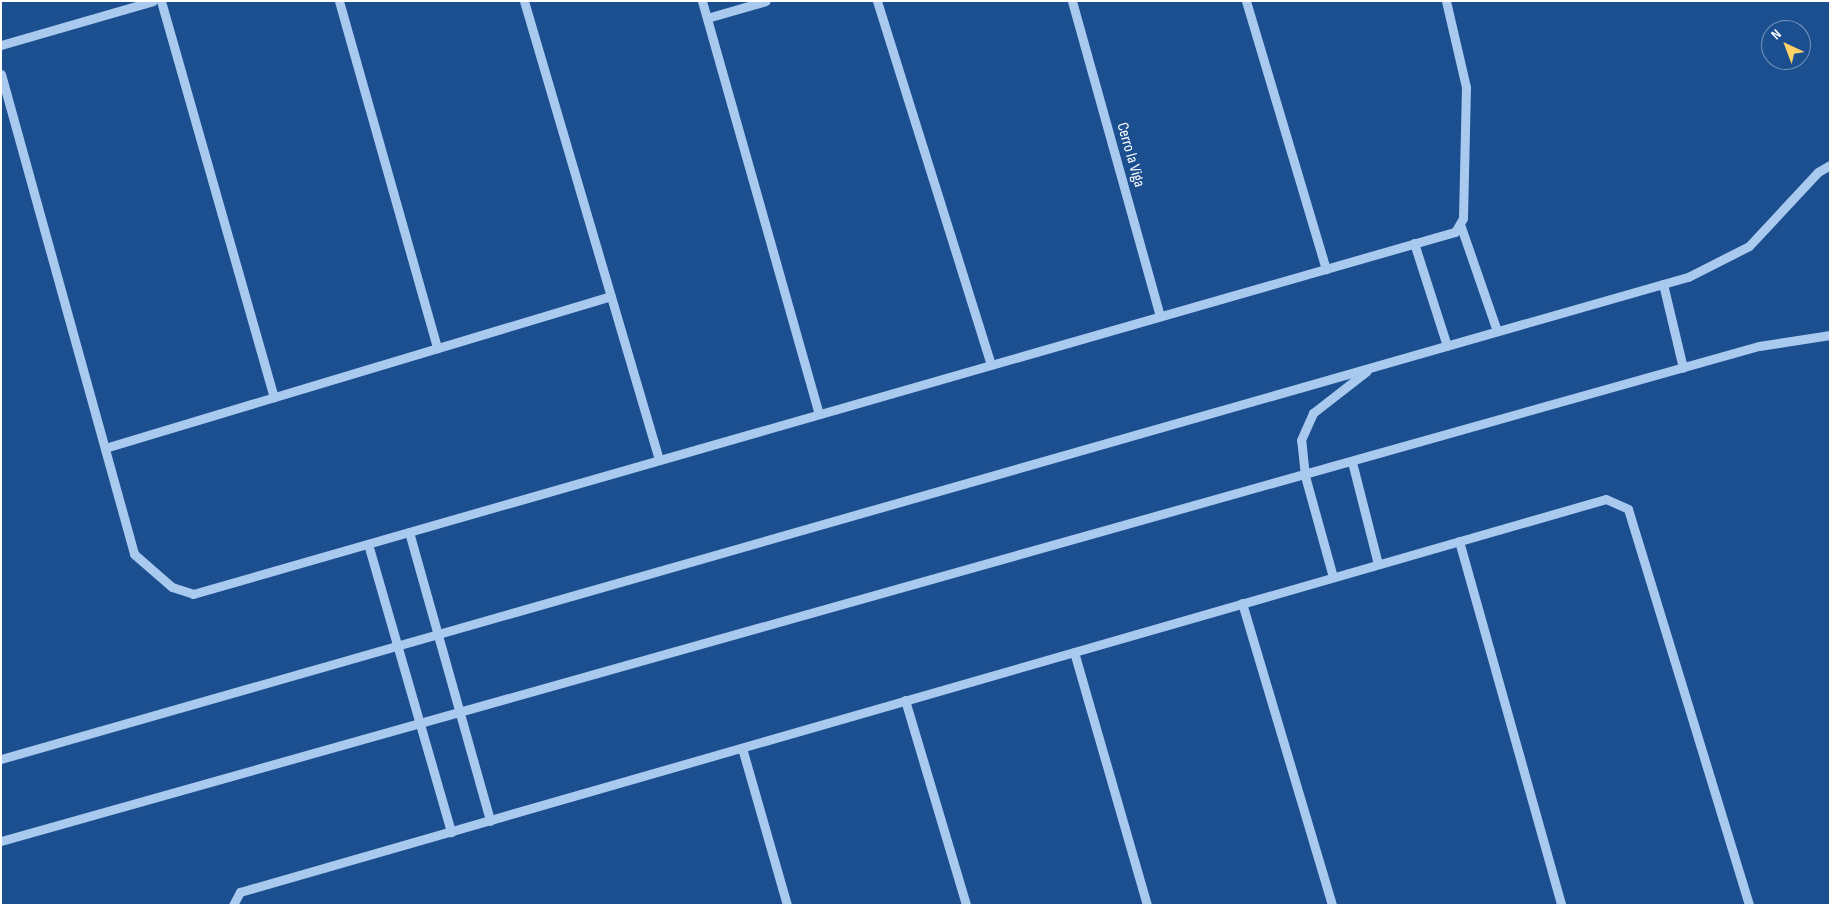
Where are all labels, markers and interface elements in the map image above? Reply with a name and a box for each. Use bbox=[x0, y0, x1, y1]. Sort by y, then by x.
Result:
north arrow bbox=[1761, 20, 1811, 70]
text: N bbox=[1768, 26, 1785, 43]
street label: Cerro la Viga bbox=[1112, 120, 1148, 190]

